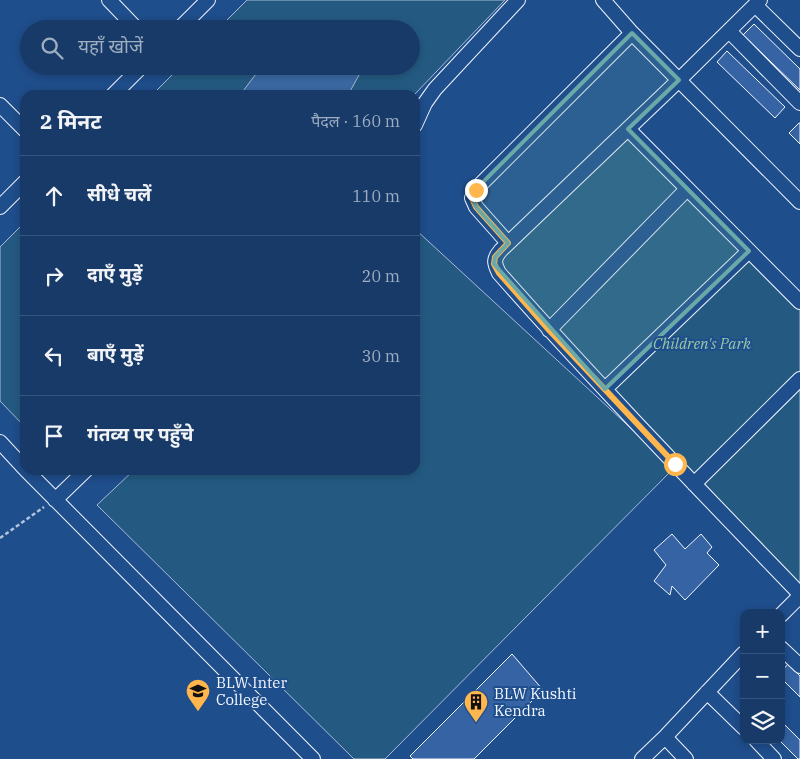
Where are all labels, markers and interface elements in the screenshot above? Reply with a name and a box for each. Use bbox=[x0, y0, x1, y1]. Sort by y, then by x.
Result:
search box bbox=[20, 20, 420, 75]
icon: search bbox=[38, 34, 66, 62]
text: यहाँ खोजें bbox=[78, 34, 143, 58]
text: 2 मिनट bbox=[40, 107, 102, 135]
text: पैदल · 160 m bbox=[311, 111, 400, 131]
route end bbox=[465, 179, 488, 202]
icon: ahead bbox=[40, 182, 68, 210]
text: सीधे चलें bbox=[87, 182, 151, 206]
text: 110 m bbox=[352, 186, 400, 206]
icon: right bbox=[40, 262, 68, 290]
text: दाएँ मुड़ें bbox=[87, 262, 142, 286]
text: 20 m bbox=[362, 266, 400, 286]
park label: Children's Park bbox=[653, 334, 751, 353]
icon: left bbox=[40, 342, 68, 370]
text: बाएँ मुड़ें bbox=[87, 342, 144, 366]
text: 30 m bbox=[362, 346, 400, 366]
icon: arrive bbox=[40, 422, 68, 450]
text: गंतव्य पर पहुँचे bbox=[87, 422, 194, 446]
route start bbox=[664, 453, 687, 476]
map controls bbox=[740, 609, 785, 744]
button: + bbox=[740, 609, 785, 654]
button: − bbox=[740, 654, 785, 699]
place label: BLW Inter College bbox=[216, 673, 287, 709]
school or university icon: BLW Inter College bbox=[185, 678, 211, 712]
place label: BLW Kushti Kendra bbox=[494, 684, 577, 720]
building icon: BLW Kushti Kendra bbox=[463, 689, 489, 723]
button: layers bbox=[740, 699, 785, 744]

